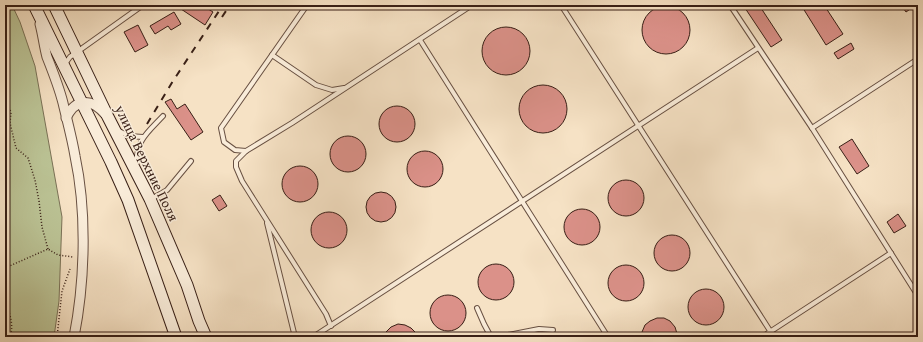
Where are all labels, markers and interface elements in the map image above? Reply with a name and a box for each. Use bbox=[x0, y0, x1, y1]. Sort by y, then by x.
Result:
street label: улица Верхние Поля bbox=[110, 101, 184, 225]

